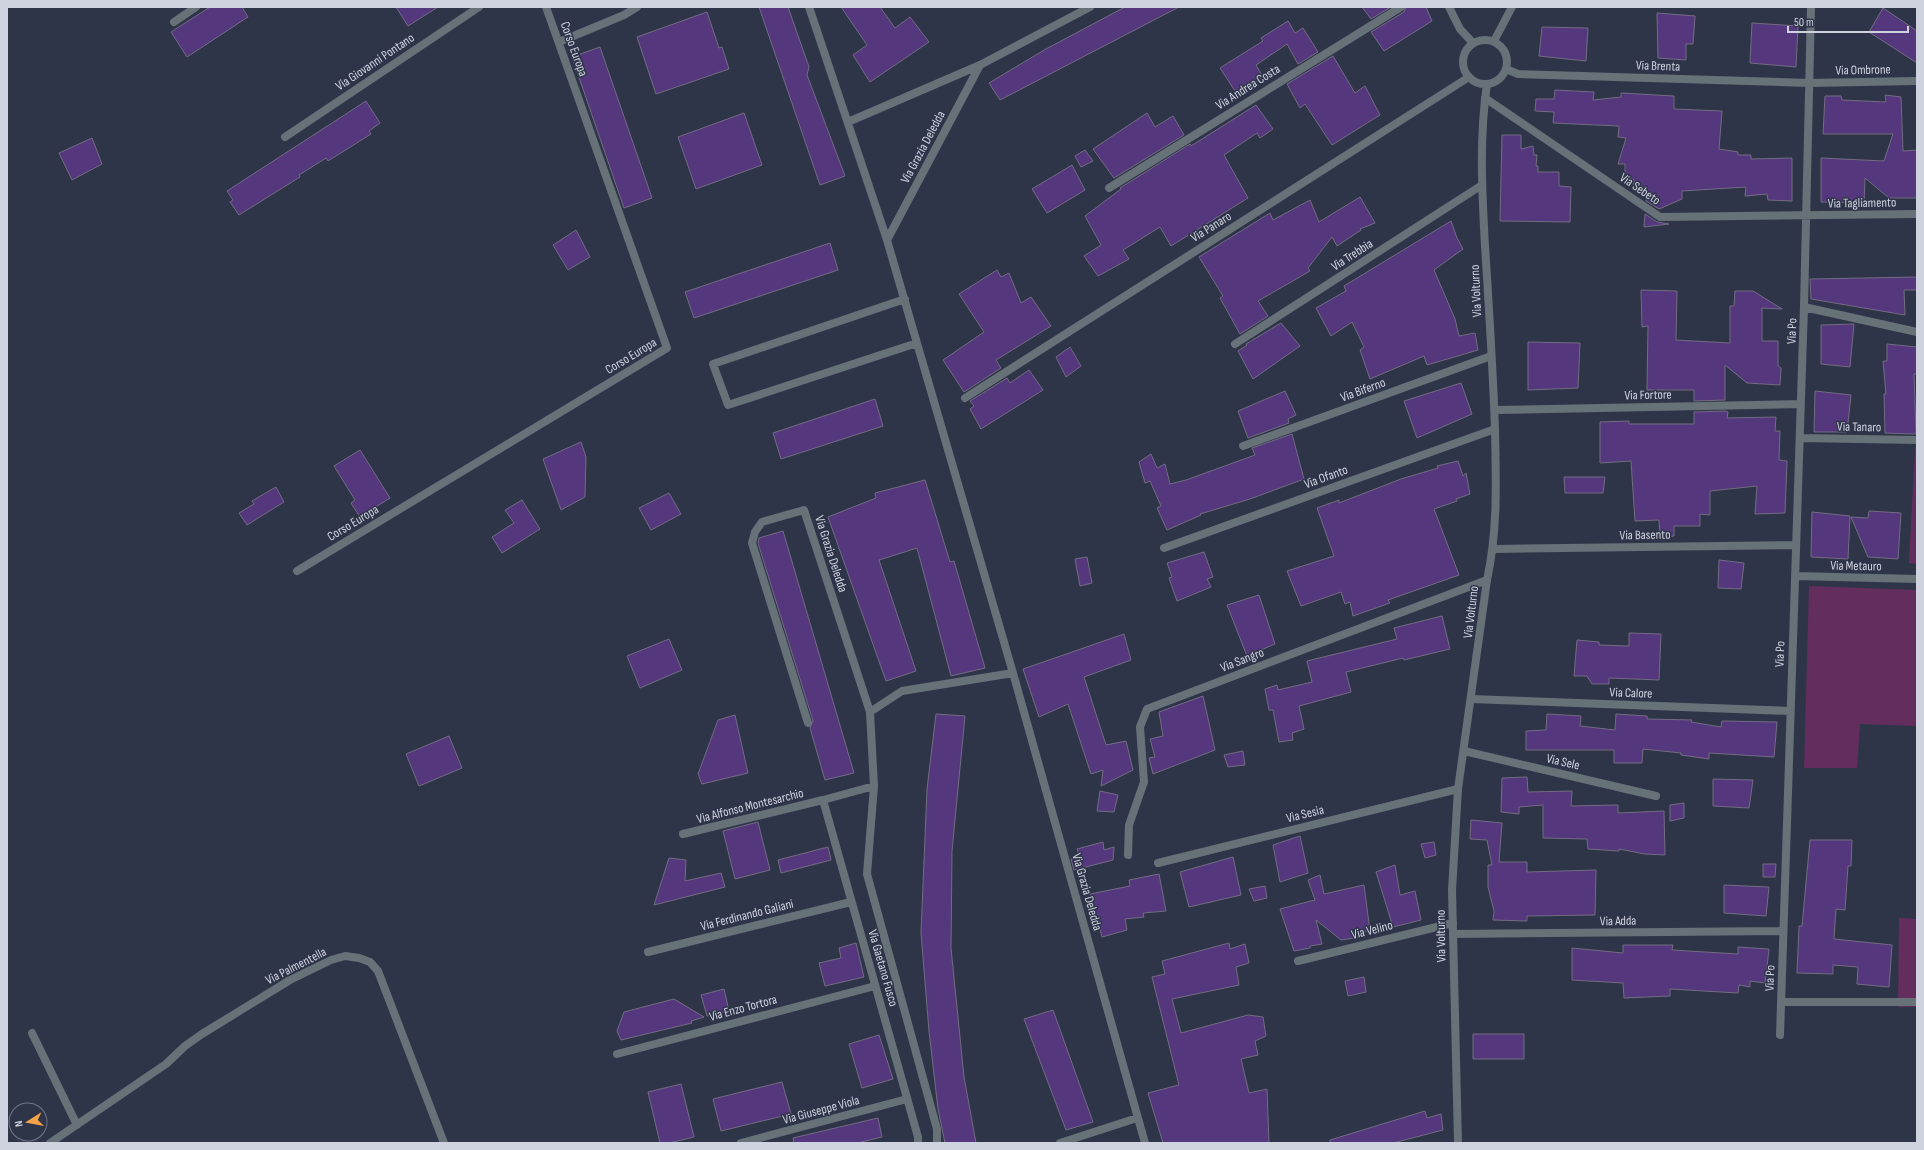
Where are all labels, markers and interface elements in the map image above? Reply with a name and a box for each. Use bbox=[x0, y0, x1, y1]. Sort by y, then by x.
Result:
scale bar bbox=[1788, 8, 1908, 34]
text: 50 m bbox=[1794, 15, 1814, 30]
street label: Corso Europa bbox=[557, 19, 591, 79]
street label: Via Giovanni Pontano bbox=[333, 30, 417, 94]
street label: Via Brenta bbox=[1636, 57, 1680, 75]
street label: Via Andrea Costa bbox=[1213, 61, 1283, 113]
street label: Via Ombrone bbox=[1835, 62, 1891, 78]
street label: Via Grazia Deledda bbox=[897, 108, 949, 186]
street label: Via Sebeto bbox=[1616, 170, 1664, 208]
street label: Via Tagliamento bbox=[1828, 194, 1896, 212]
street label: Via Panaro bbox=[1188, 208, 1234, 246]
street label: Via Trebbia bbox=[1328, 236, 1376, 274]
street label: Via Volturno bbox=[1467, 264, 1485, 318]
street label: Via Po bbox=[1784, 318, 1800, 344]
street label: Corso Europa bbox=[602, 334, 660, 378]
street label: Via Biferno bbox=[1338, 374, 1388, 406]
street label: Via Fortore bbox=[1624, 387, 1672, 403]
street label: Via Tanaro bbox=[1837, 419, 1881, 435]
street label: Via Ofanto bbox=[1302, 462, 1350, 492]
street label: Corso Europa bbox=[324, 501, 382, 545]
street label: Via Grazia Deledda bbox=[811, 514, 851, 594]
street label: Via Basento bbox=[1619, 527, 1671, 543]
street label: Via Metauro bbox=[1830, 558, 1882, 574]
street label: Via Volturno bbox=[1460, 585, 1482, 639]
street label: Via Po bbox=[1772, 641, 1788, 667]
street label: Via Sangro bbox=[1218, 644, 1266, 676]
street label: Via Calore bbox=[1609, 684, 1653, 702]
street label: Via Sele bbox=[1545, 750, 1581, 774]
street label: Via Alfonso Montesarchio bbox=[695, 785, 805, 827]
street label: Via Sesia bbox=[1285, 802, 1325, 826]
street label: Via Grazia Deledda bbox=[1068, 852, 1106, 932]
street label: Via Ferdinando Galiani bbox=[699, 896, 795, 934]
street label: Via Volturno bbox=[1433, 910, 1449, 962]
street label: Via Adda bbox=[1600, 913, 1636, 929]
street label: Via Velino bbox=[1350, 917, 1394, 943]
street label: Via Gaetano Fusco bbox=[864, 928, 902, 1008]
street label: Via Palmentella bbox=[263, 944, 329, 988]
street label: Via Po bbox=[1762, 965, 1778, 991]
street label: Via Enzo Tortora bbox=[707, 991, 779, 1025]
street label: Via Giuseppe Viola bbox=[781, 1092, 861, 1128]
north arrow bbox=[8, 1102, 48, 1142]
text: N bbox=[12, 1120, 26, 1128]

